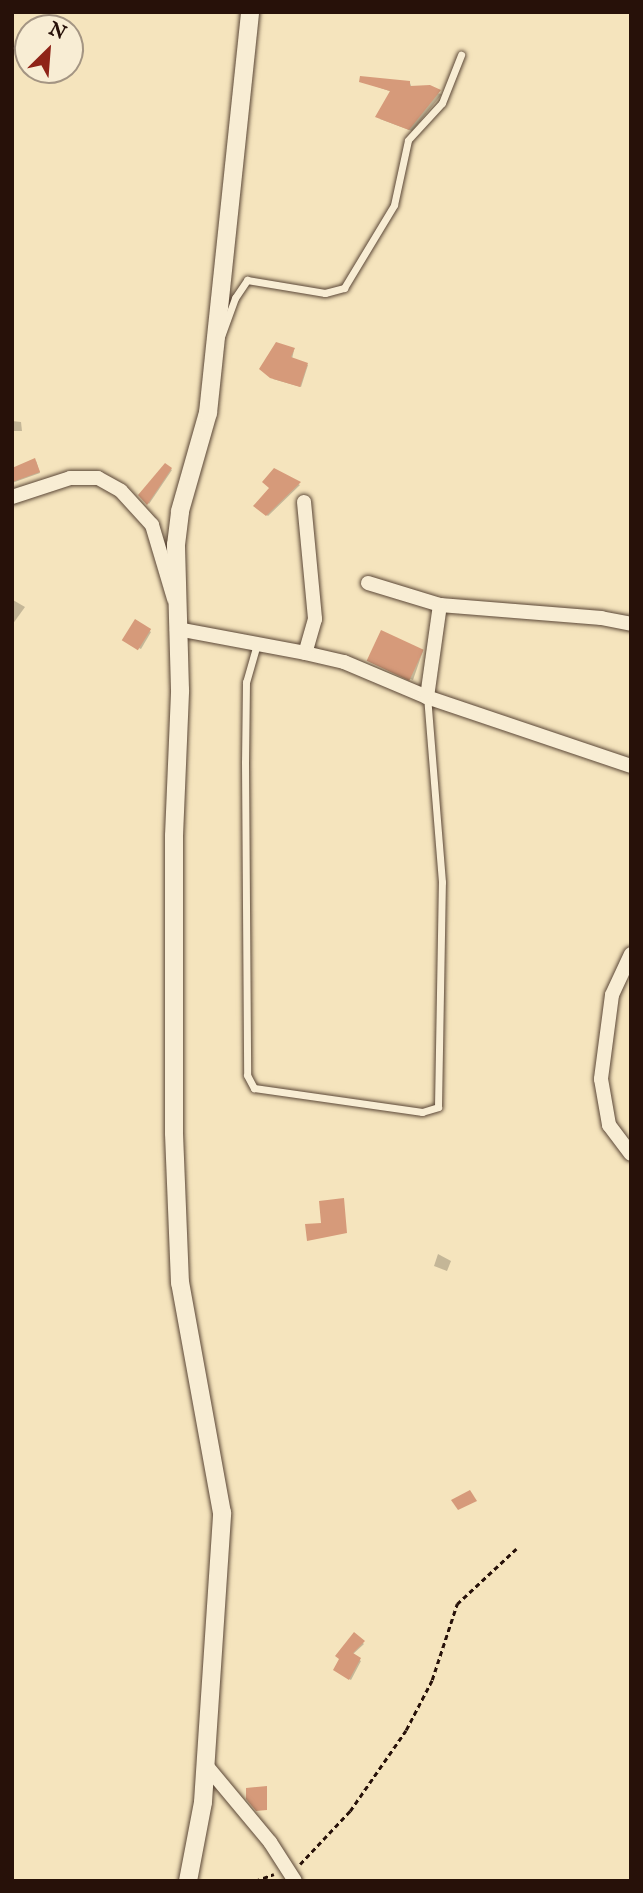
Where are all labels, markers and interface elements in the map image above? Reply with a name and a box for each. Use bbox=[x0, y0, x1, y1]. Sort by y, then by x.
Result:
north arrow bbox=[14, 14, 84, 84]
text: N bbox=[44, 17, 70, 46]

